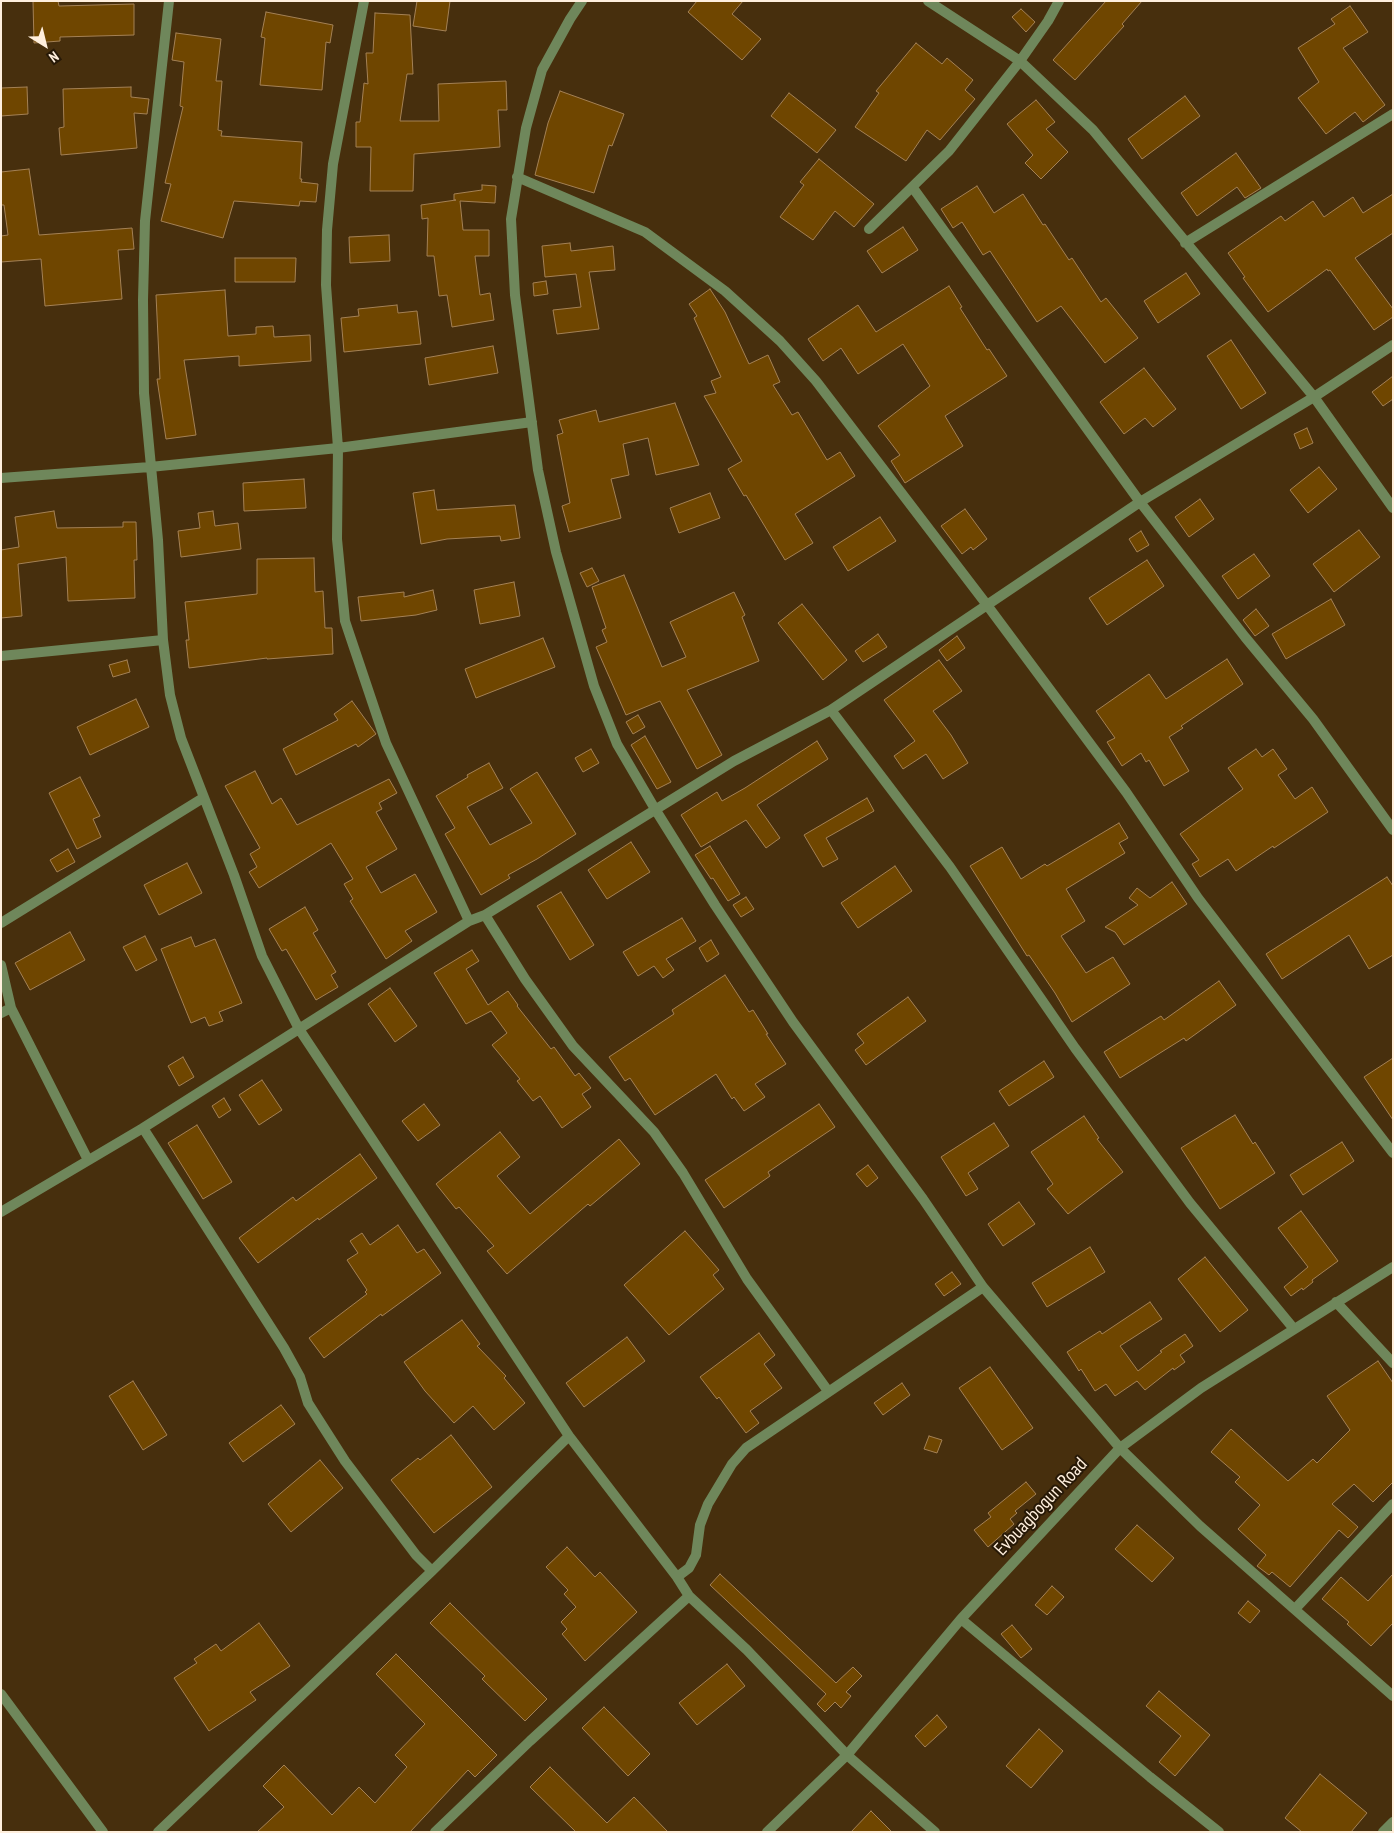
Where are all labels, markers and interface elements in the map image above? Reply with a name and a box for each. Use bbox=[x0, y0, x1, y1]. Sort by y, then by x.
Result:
north arrow bbox=[20, 20, 70, 70]
text: N bbox=[45, 48, 62, 67]
street label: Evbuagbogun Road bbox=[990, 1453, 1092, 1561]

